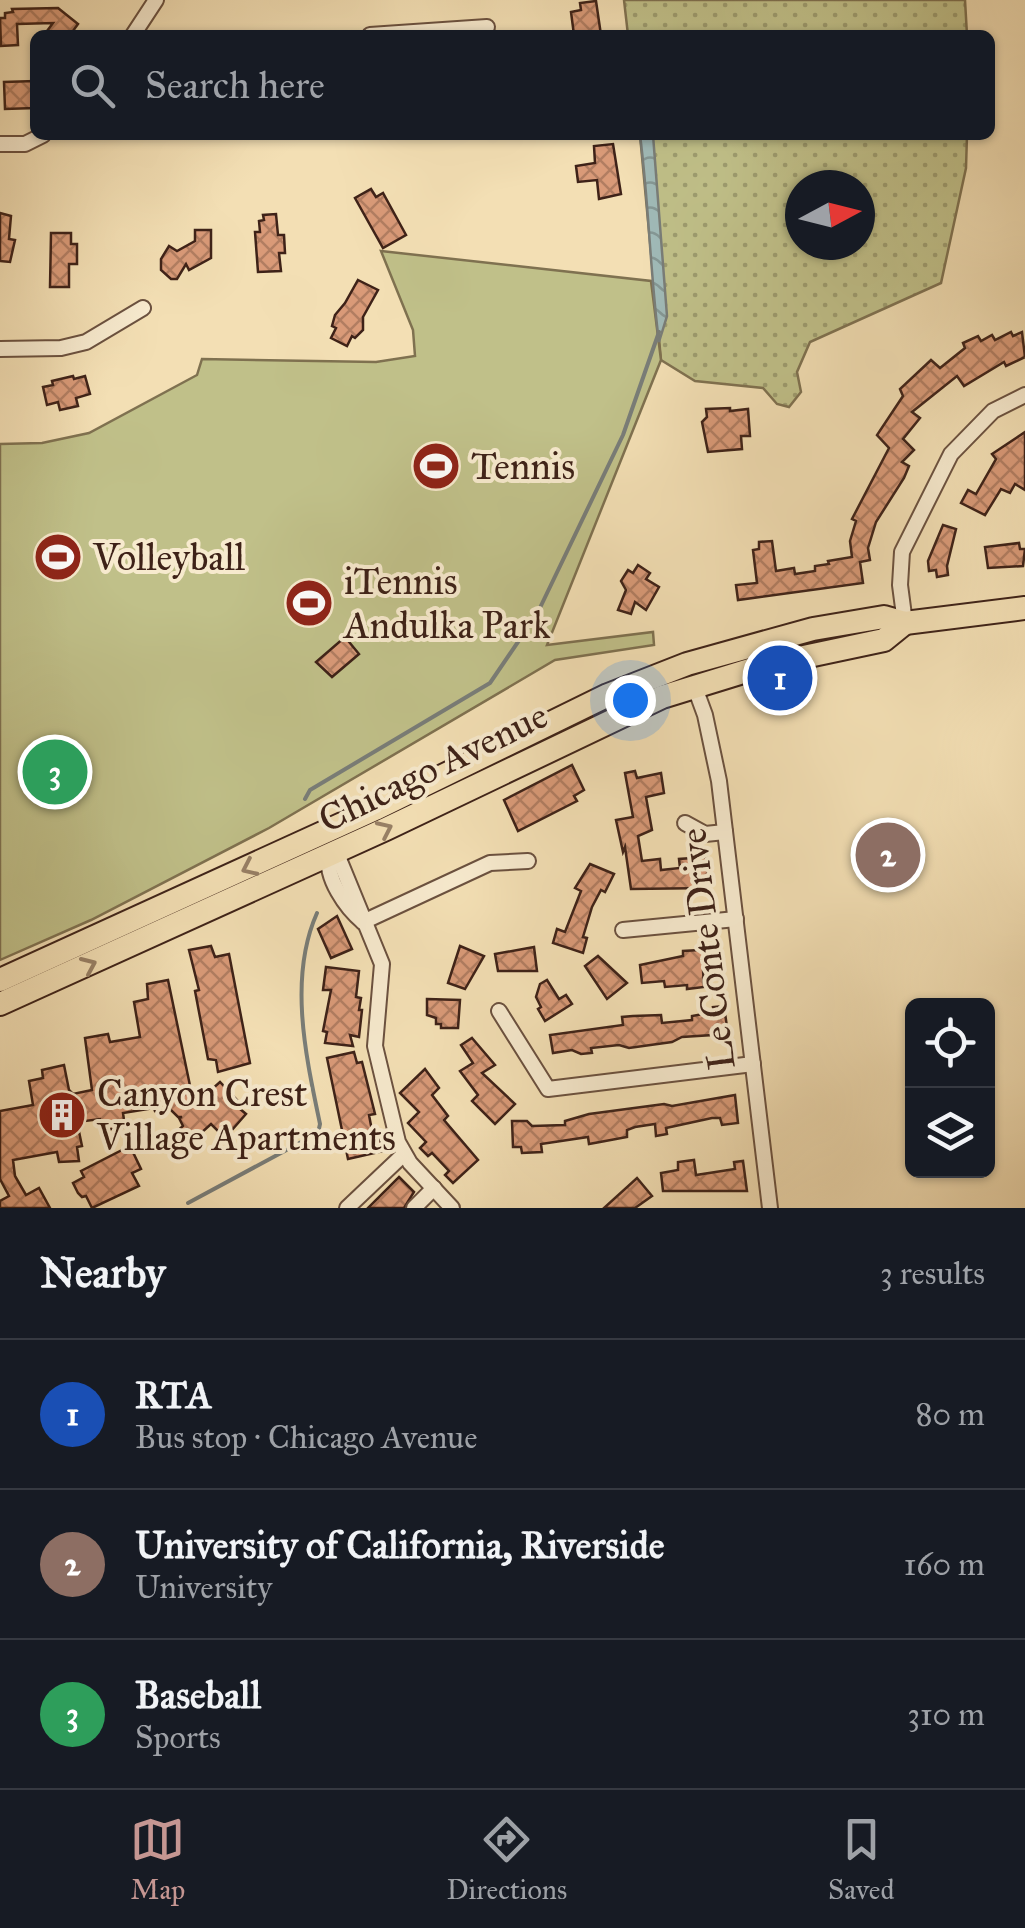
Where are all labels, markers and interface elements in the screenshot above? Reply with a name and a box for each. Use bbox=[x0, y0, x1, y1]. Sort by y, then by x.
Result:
search box bbox=[30, 30, 995, 140]
icon: search bbox=[65, 58, 120, 113]
text: Search here bbox=[145, 62, 325, 108]
north arrow bbox=[785, 170, 875, 260]
sports icon: Tennis bbox=[410, 440, 462, 492]
place label: Tennis bbox=[471, 443, 575, 489]
sports icon: Volleyball bbox=[32, 531, 84, 583]
place label: Volleyball bbox=[92, 534, 246, 580]
place label: iTennis Andulka Park bbox=[342, 558, 551, 648]
sports icon: iTennis Andulka Park bbox=[283, 577, 335, 629]
pin: 1 bbox=[748, 640, 812, 716]
your location bbox=[605, 675, 656, 726]
street label: Chicago Avenue bbox=[311, 692, 555, 842]
pin: 3 bbox=[22, 734, 88, 810]
pin: 2 bbox=[856, 818, 920, 892]
one-way arrow bbox=[374, 822, 392, 842]
street label: Le Conte Drive bbox=[669, 826, 745, 1072]
one-way arrow bbox=[241, 855, 259, 875]
one-way arrow bbox=[79, 957, 97, 977]
map controls bbox=[905, 998, 995, 1178]
button: locate bbox=[905, 998, 995, 1088]
place label: Canyon Crest Village Apartments bbox=[96, 1070, 396, 1160]
button: layers bbox=[905, 1088, 995, 1178]
building icon: Canyon Crest Village Apartments bbox=[36, 1089, 88, 1141]
text: Nearby bbox=[40, 1247, 165, 1299]
text: 3 results bbox=[880, 1254, 985, 1293]
text: RTA bbox=[135, 1372, 212, 1418]
text: 1 bbox=[66, 1395, 79, 1434]
text: 80 m bbox=[916, 1395, 985, 1434]
text: Bus stop · Chicago Avenue bbox=[135, 1418, 477, 1457]
text: University of California, Riverside bbox=[135, 1522, 665, 1568]
text: 2 bbox=[65, 1545, 80, 1584]
text: 160 m bbox=[904, 1545, 985, 1584]
text: University bbox=[135, 1568, 272, 1607]
text: Baseball bbox=[135, 1672, 261, 1718]
text: 3 bbox=[66, 1695, 79, 1734]
text: 310 m bbox=[907, 1695, 985, 1734]
text: Sports bbox=[135, 1718, 221, 1757]
tab: Map bbox=[130, 1812, 185, 1907]
tab: Directions bbox=[446, 1812, 567, 1907]
tab: Saved bbox=[828, 1812, 895, 1907]

